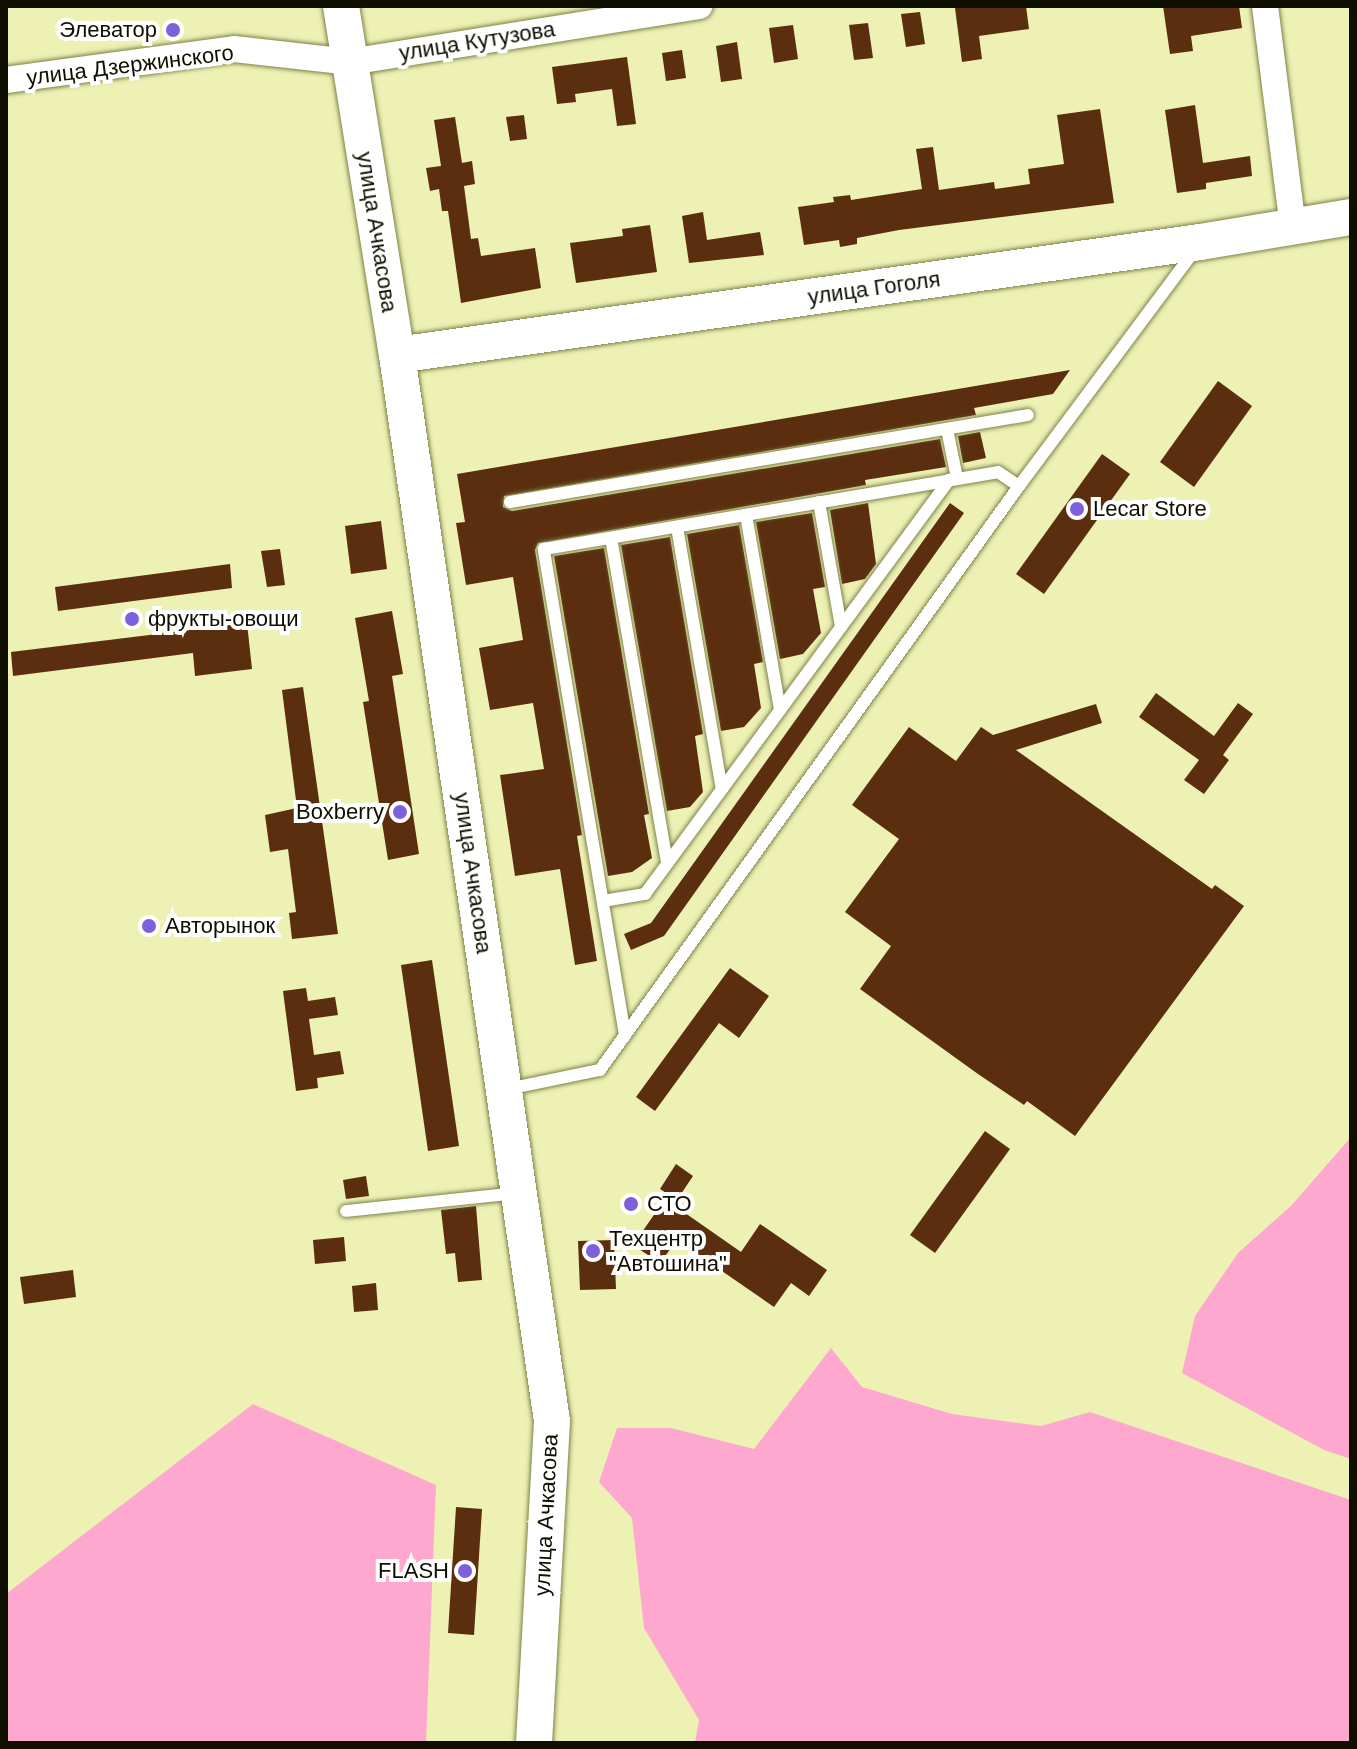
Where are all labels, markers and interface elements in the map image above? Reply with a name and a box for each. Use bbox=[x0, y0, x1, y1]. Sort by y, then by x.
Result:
street label: улица Кутузова bbox=[397, 16, 557, 66]
place label: Элеватор bbox=[59, 17, 157, 43]
marker: Элеватор bbox=[164, 21, 182, 39]
street label: улица Дзержинского bbox=[25, 39, 235, 91]
street label: улица Ачкасова bbox=[351, 150, 403, 314]
street label: улица Гоголя bbox=[806, 266, 942, 310]
place label: Lecar Store bbox=[1093, 496, 1207, 522]
marker: Lecar Store bbox=[1068, 500, 1086, 518]
place label: фрукты-овощи bbox=[148, 606, 298, 632]
marker: фрукты-овощи bbox=[123, 610, 141, 628]
street label: улица Ачкасова bbox=[449, 791, 497, 955]
place label: Boxberry bbox=[296, 799, 384, 825]
marker: Boxberry bbox=[391, 803, 409, 821]
place label: Авторынок bbox=[165, 913, 275, 939]
marker: Авторынок bbox=[140, 917, 158, 935]
place label: СТО bbox=[647, 1191, 692, 1217]
marker: СТО bbox=[622, 1195, 640, 1213]
place label: Техцентр "Автошина" bbox=[609, 1225, 727, 1276]
marker: Техцентр "Автошина" bbox=[584, 1242, 602, 1260]
street label: улица Ачкасова bbox=[529, 1433, 563, 1597]
place label: FLASH bbox=[378, 1558, 449, 1584]
marker: FLASH bbox=[456, 1562, 474, 1580]

